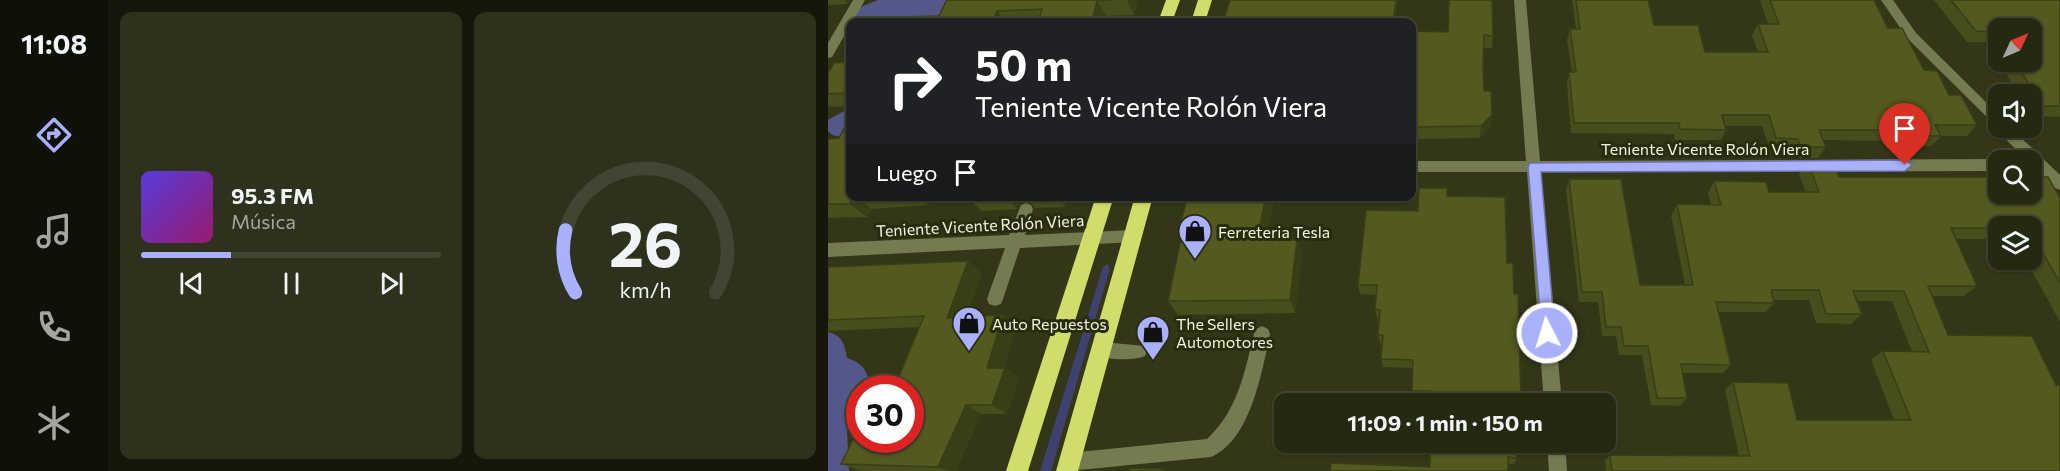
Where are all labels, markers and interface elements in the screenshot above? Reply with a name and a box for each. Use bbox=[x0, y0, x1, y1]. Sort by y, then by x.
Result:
north arrow bbox=[1988, 18, 2042, 72]
map controls bbox=[1988, 18, 2042, 270]
text: 11:08 bbox=[21, 27, 87, 60]
text: 50 m bbox=[975, 38, 1072, 90]
icon: right bbox=[876, 42, 954, 120]
button: sound bbox=[1988, 84, 2042, 138]
text: Teniente Vicente Rolón Viera bbox=[975, 90, 1327, 123]
pin bbox=[1879, 103, 1930, 165]
icon: arrive bbox=[1888, 112, 1921, 145]
icon: directions bbox=[33, 114, 75, 156]
street label: Teniente Vicente Rolón Viera bbox=[1601, 139, 1809, 158]
button: search bbox=[1988, 150, 2042, 204]
icon: arrive bbox=[949, 156, 982, 189]
text: Luego bbox=[876, 159, 937, 186]
text: 95.3 FM bbox=[231, 182, 314, 209]
text: 26 bbox=[608, 204, 682, 280]
text: Música bbox=[231, 209, 296, 233]
icon: music bbox=[33, 210, 75, 252]
street label: Teniente Vicente Rolón Viera bbox=[875, 210, 1085, 240]
shop icon: Ferreteria Tesla bbox=[1177, 213, 1213, 260]
button: layers bbox=[1988, 216, 2042, 270]
place label: Ferreteria Tesla bbox=[1218, 222, 1330, 241]
icon: previous bbox=[175, 267, 208, 300]
icon: pause bbox=[275, 267, 308, 300]
icon: next bbox=[375, 267, 408, 300]
text: km/h bbox=[619, 276, 671, 302]
position arrow bbox=[1515, 301, 1579, 365]
shop icon: Auto Repuestos bbox=[951, 305, 987, 352]
icon: phone bbox=[33, 306, 75, 348]
place label: Auto Repuestos bbox=[992, 314, 1107, 333]
shop icon: The Sellers Automotores bbox=[1135, 314, 1171, 361]
place label: The Sellers Automotores bbox=[1176, 314, 1273, 351]
speed limit sign: 30 bbox=[846, 375, 924, 453]
icon: climate bbox=[33, 402, 75, 444]
text: 11:09 · 1 min · 150 m bbox=[1347, 409, 1543, 436]

